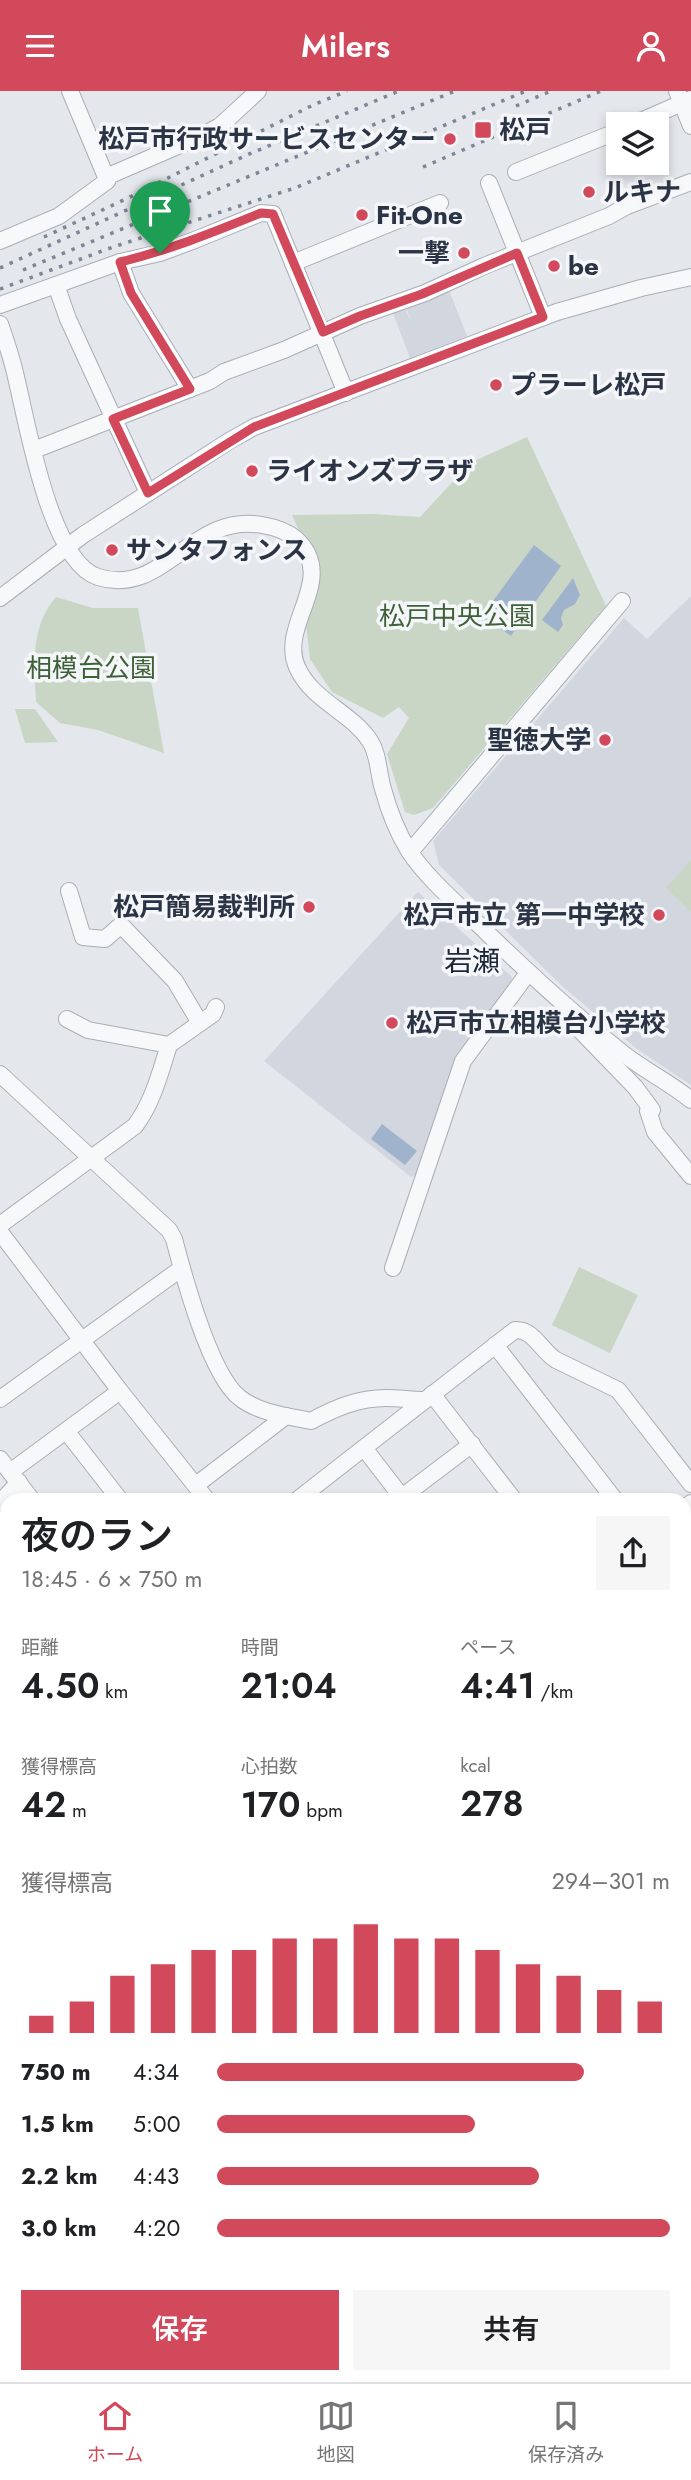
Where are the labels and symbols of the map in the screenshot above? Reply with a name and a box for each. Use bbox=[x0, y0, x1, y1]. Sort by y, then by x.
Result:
place label: 松戸 bbox=[499, 111, 551, 149]
place label: 松戸市行政サービスセンター bbox=[98, 120, 436, 158]
marker: 松戸 bbox=[473, 120, 493, 140]
marker: 松戸市行政サービスセンター bbox=[442, 131, 458, 147]
place label: ルキナ bbox=[603, 173, 681, 211]
pin bbox=[130, 181, 190, 253]
marker: ルキナ bbox=[581, 184, 597, 200]
place label: Fit-One bbox=[376, 196, 463, 234]
marker: Fit-One bbox=[354, 207, 370, 223]
place label: 一撃 bbox=[398, 234, 450, 272]
marker: 一撃 bbox=[456, 245, 472, 261]
place label: be bbox=[568, 247, 599, 285]
marker: be bbox=[546, 258, 562, 274]
place label: プラーレ松戸 bbox=[510, 366, 666, 404]
marker: プラーレ松戸 bbox=[488, 377, 504, 393]
place label: ライオンズプラザ bbox=[266, 452, 473, 490]
marker: ライオンズプラザ bbox=[244, 463, 260, 479]
place label: サンタフォンス bbox=[126, 531, 307, 569]
marker: サンタフォンス bbox=[104, 542, 120, 558]
park label: 松戸中央公園 bbox=[379, 597, 535, 635]
park label: 相模台公園 bbox=[26, 649, 156, 687]
place label: 聖徳大学 bbox=[487, 721, 591, 759]
marker: 聖徳大学 bbox=[597, 732, 613, 748]
place label: 松戸簡易裁判所 bbox=[113, 888, 295, 926]
place label: 松戸市立 第一中学校 bbox=[403, 896, 645, 934]
marker: 松戸簡易裁判所 bbox=[301, 899, 317, 915]
marker: 松戸市立 第一中学校 bbox=[651, 907, 667, 923]
district label: 岩瀬 bbox=[444, 941, 500, 982]
place label: 松戸市立相模台小学校 bbox=[406, 1004, 666, 1042]
marker: 松戸市立相模台小学校 bbox=[384, 1015, 400, 1031]

